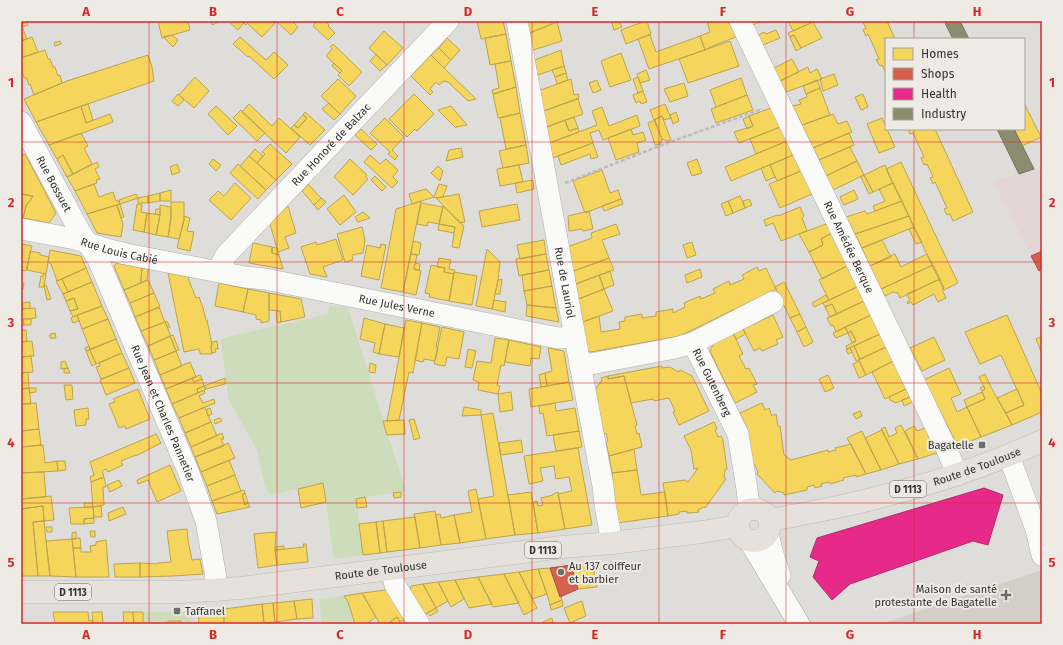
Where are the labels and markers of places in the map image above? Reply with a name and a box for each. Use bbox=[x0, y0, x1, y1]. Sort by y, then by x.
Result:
place label: Bagatelle bbox=[928, 439, 974, 452]
marker: Bagatelle bbox=[977, 440, 987, 450]
place label: Au 137 coiffeur et barbier bbox=[569, 560, 642, 586]
marker: Au 137 coiffeur et barbier bbox=[556, 567, 566, 577]
place label: Maison de santé protestante de Bagatelle bbox=[874, 583, 997, 609]
marker: Maison de santé protestante de Bagatelle bbox=[1000, 589, 1012, 601]
place label: Taffanel bbox=[185, 605, 225, 618]
marker: Taffanel bbox=[172, 606, 182, 616]

